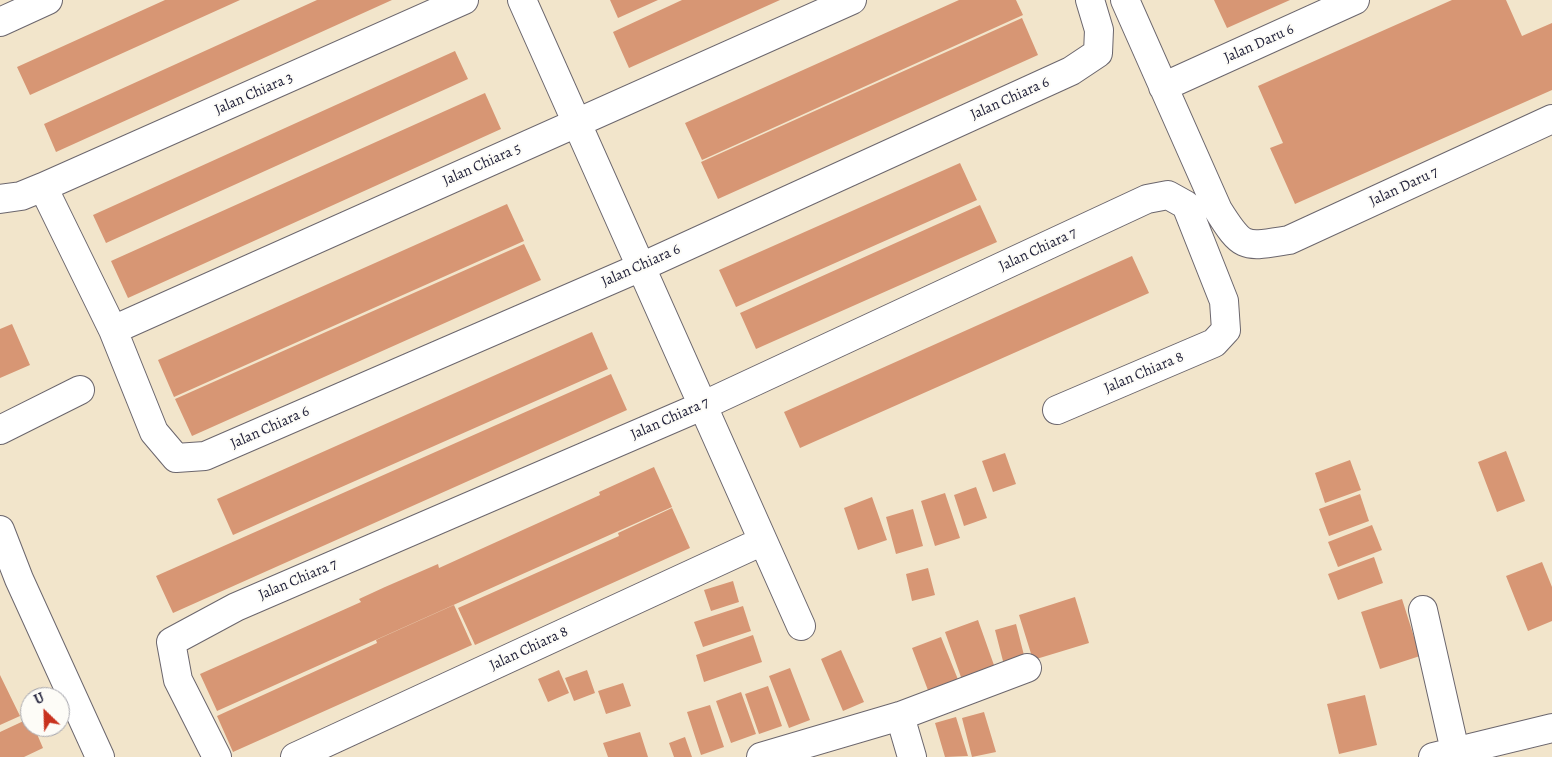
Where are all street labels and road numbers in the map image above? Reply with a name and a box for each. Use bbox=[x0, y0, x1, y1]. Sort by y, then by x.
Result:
street label: Jalan Daru 6 bbox=[1221, 21, 1297, 67]
street label: Jalan Chiara 3 bbox=[212, 69, 296, 119]
street label: Jalan Chiara 6 bbox=[968, 74, 1052, 124]
street label: Jalan Chiara 5 bbox=[440, 140, 524, 190]
street label: Jalan Daru 7 bbox=[1367, 163, 1441, 211]
street label: Jalan Chiara 7 bbox=[996, 224, 1080, 276]
street label: Jalan Chiara 6 bbox=[599, 241, 683, 291]
street label: Jalan Chiara 8 bbox=[1101, 348, 1187, 398]
street label: Jalan Chiara 7 bbox=[628, 394, 712, 444]
street label: Jalan Chiara 6 bbox=[228, 403, 312, 453]
street label: Jalan Chiara 7 bbox=[256, 555, 340, 605]
street label: Jalan Chiara 8 bbox=[487, 623, 571, 675]

